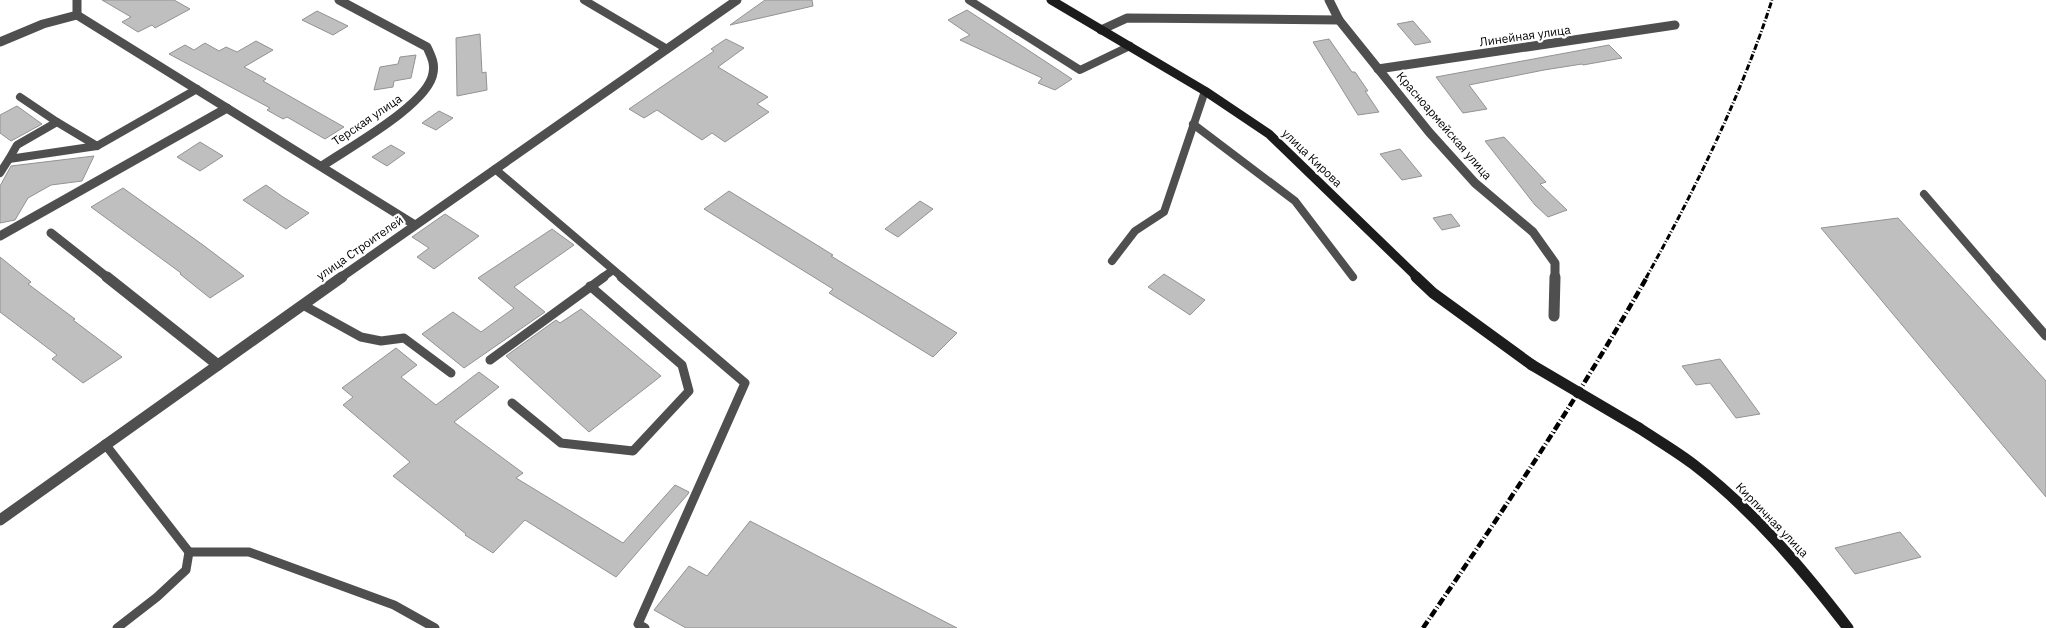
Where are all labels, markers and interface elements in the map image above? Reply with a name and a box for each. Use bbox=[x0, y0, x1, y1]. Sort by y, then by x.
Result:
street label: Линейная улица bbox=[1478, 22, 1572, 49]
street label: Красноармейская улица bbox=[1393, 69, 1496, 183]
street label: Терская улица bbox=[329, 90, 405, 148]
street label: улица Кирова bbox=[1279, 125, 1346, 190]
street label: улица Строителей bbox=[313, 212, 406, 283]
street label: Кирпичная улица bbox=[1733, 479, 1812, 561]

